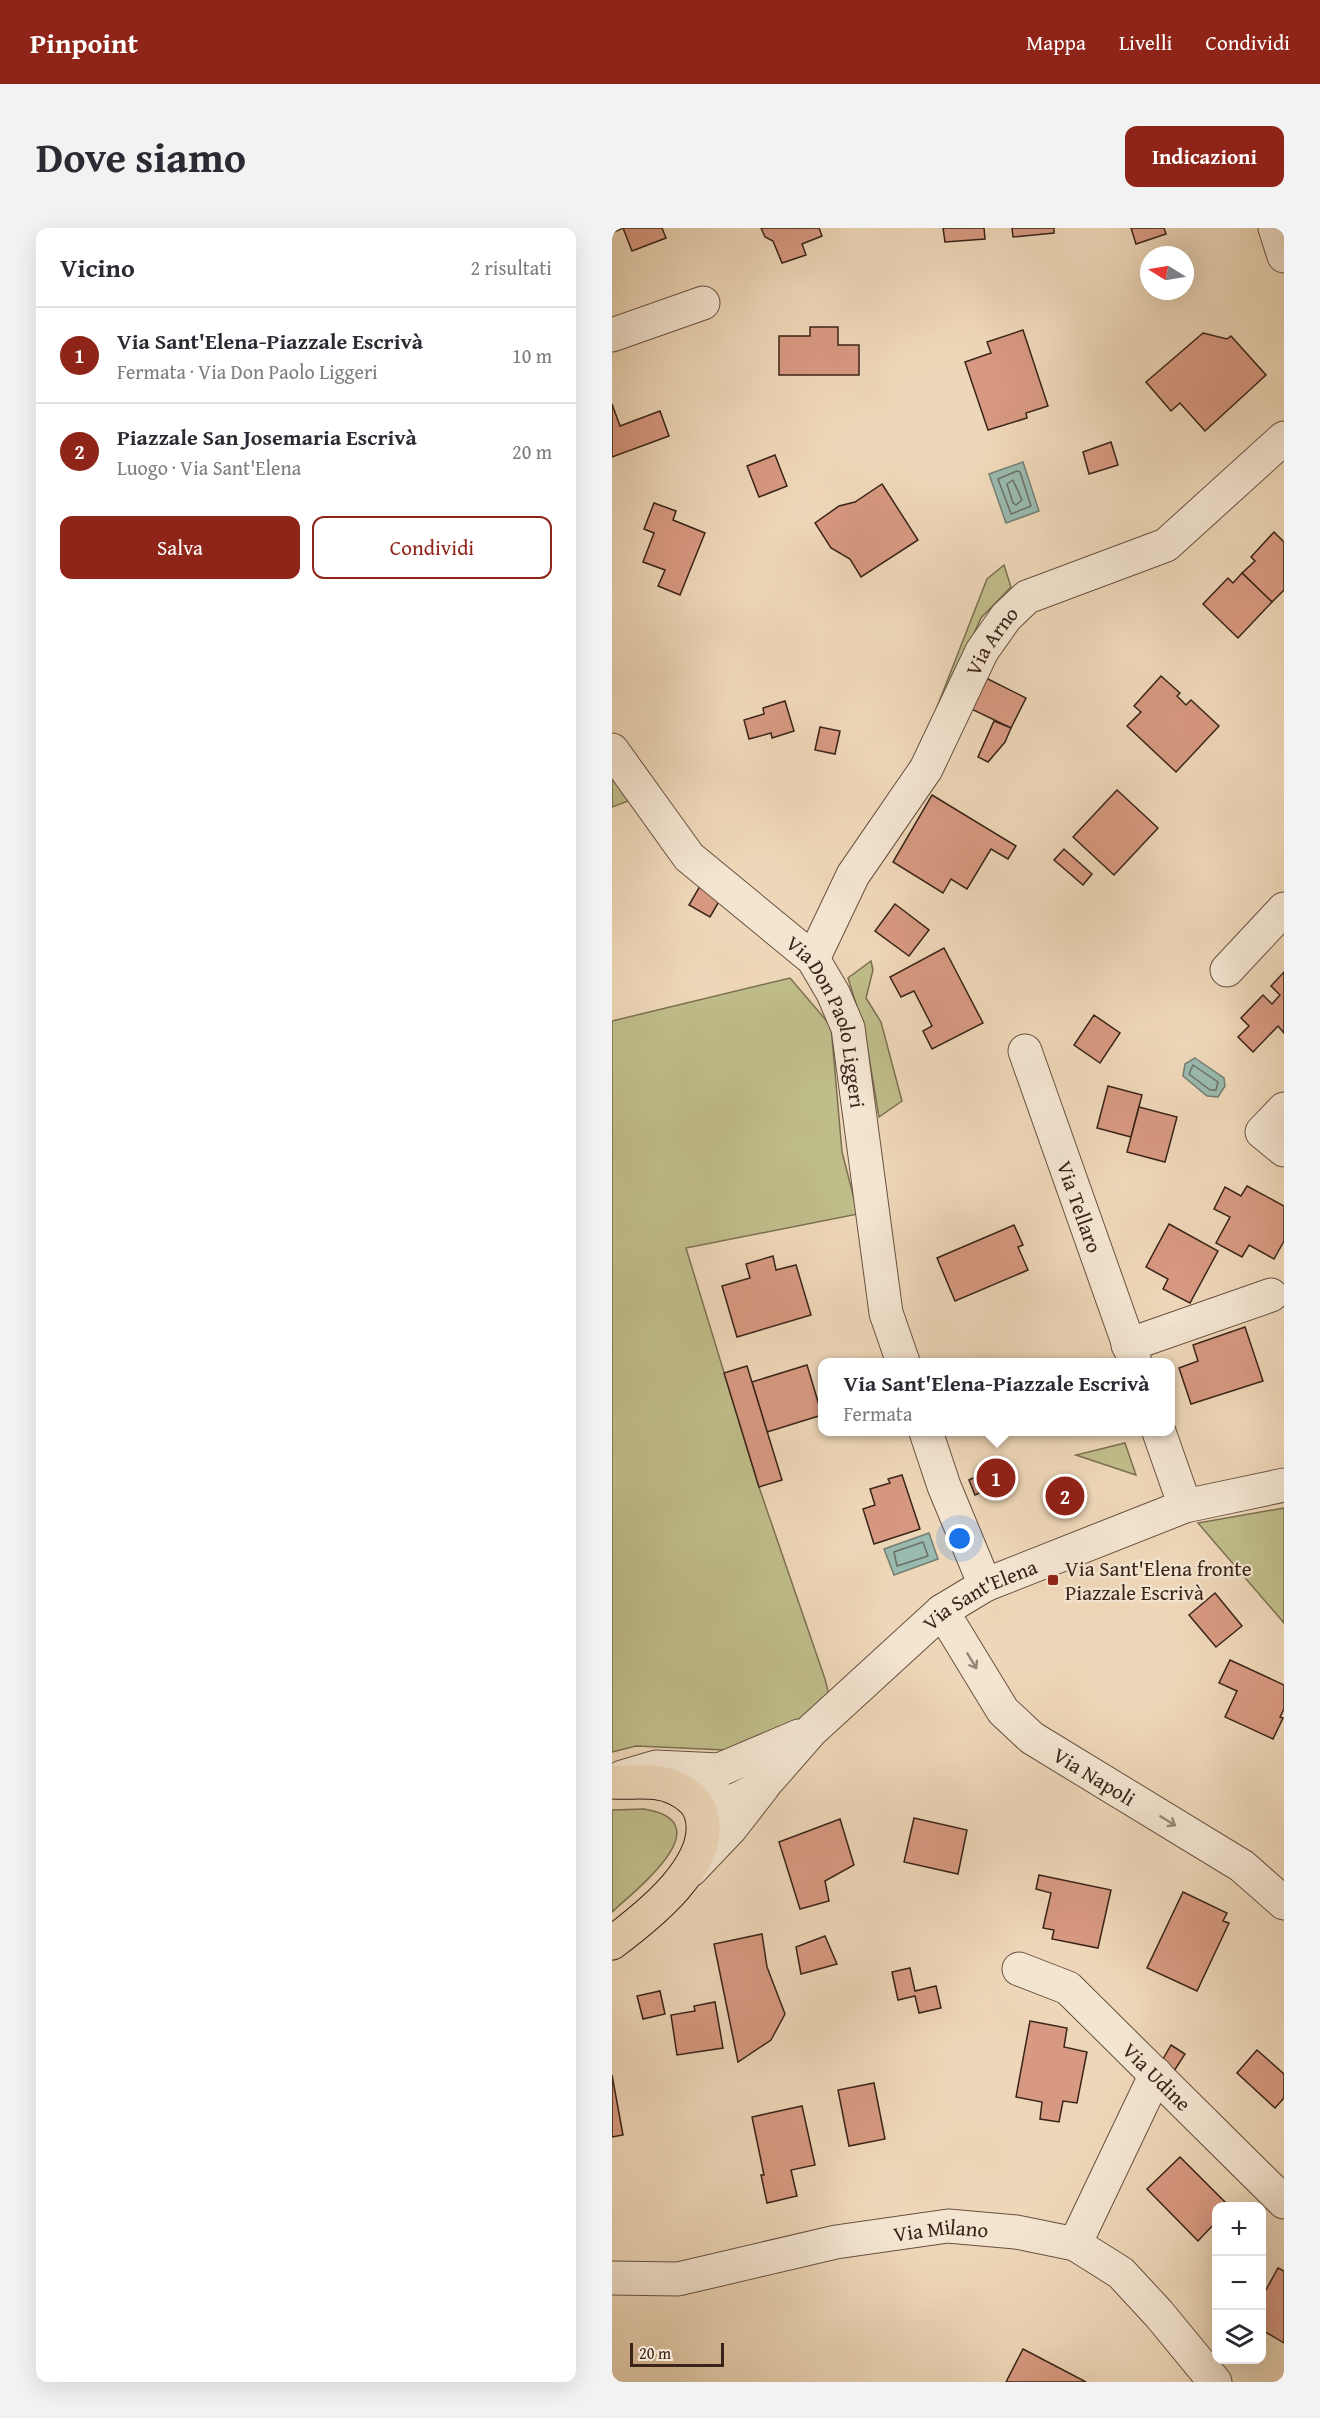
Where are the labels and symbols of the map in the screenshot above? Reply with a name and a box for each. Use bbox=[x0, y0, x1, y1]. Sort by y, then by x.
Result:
north arrow bbox=[1140, 246, 1194, 300]
street label: Via Arno bbox=[957, 598, 1025, 681]
street label: Via Don Paolo Liggeri bbox=[779, 927, 874, 1110]
street label: Via Tellaro bbox=[1049, 1156, 1111, 1257]
pin: 1 bbox=[976, 1456, 1016, 1500]
pin: 2 bbox=[1046, 1474, 1084, 1518]
your location bbox=[945, 1524, 974, 1553]
street label: Via Sant'Elena bbox=[915, 1550, 1042, 1637]
place label: Via Sant'Elena fronte Piazzale Escrivà bbox=[1065, 1553, 1252, 1608]
marker: Via Sant'Elena fronte Piazzale Escrivà bbox=[1046, 1573, 1060, 1587]
one-way arrow bbox=[967, 1652, 979, 1669]
street label: Via Napoli bbox=[1047, 1739, 1142, 1813]
one-way arrow bbox=[1159, 1816, 1176, 1828]
street label: Via Udine bbox=[1115, 2035, 1199, 2118]
street label: Via Milano bbox=[891, 2210, 990, 2249]
scale bar bbox=[630, 2340, 724, 2368]

